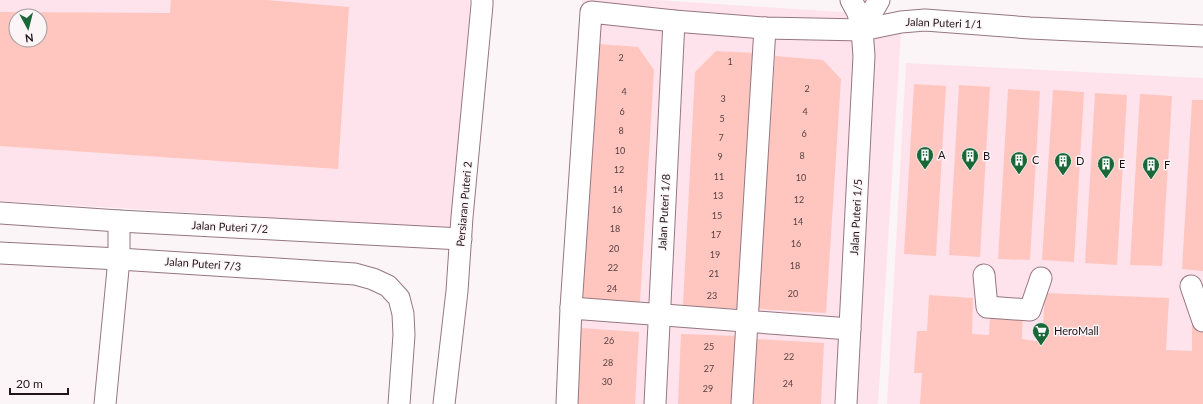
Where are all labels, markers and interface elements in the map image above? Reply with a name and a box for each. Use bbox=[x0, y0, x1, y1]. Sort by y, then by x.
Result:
north arrow bbox=[8, 8, 48, 48]
street label: Jalan Puteri 1/1 bbox=[906, 15, 982, 30]
text: N bbox=[24, 31, 34, 45]
house number: 2 bbox=[618, 52, 624, 63]
house number: 1 bbox=[727, 56, 733, 67]
house number: 2 bbox=[804, 83, 810, 94]
house number: 4 bbox=[621, 86, 627, 97]
house number: 3 bbox=[720, 93, 726, 104]
house number: 6 bbox=[619, 106, 625, 117]
house number: 4 bbox=[802, 106, 808, 117]
house number: 5 bbox=[719, 113, 725, 124]
house number: 8 bbox=[618, 125, 624, 136]
house number: 6 bbox=[801, 128, 807, 139]
house number: 7 bbox=[718, 132, 724, 143]
house number: 10 bbox=[615, 145, 625, 156]
building icon: A bbox=[915, 145, 935, 170]
building icon: B bbox=[960, 146, 980, 171]
place label: A bbox=[938, 148, 946, 161]
place label: B bbox=[983, 149, 990, 162]
house number: 8 bbox=[799, 150, 805, 161]
building icon: C bbox=[1009, 150, 1029, 175]
house number: 9 bbox=[717, 151, 723, 162]
building icon: D bbox=[1053, 151, 1073, 176]
place label: C bbox=[1032, 153, 1040, 166]
place label: D bbox=[1076, 154, 1084, 167]
building icon: E bbox=[1096, 154, 1116, 179]
building icon: F bbox=[1141, 155, 1161, 180]
place label: E bbox=[1119, 157, 1125, 170]
place label: F bbox=[1164, 158, 1170, 171]
street label: Persiaran Puteri 2 bbox=[453, 161, 474, 247]
house number: 12 bbox=[614, 164, 624, 175]
house number: 11 bbox=[714, 171, 724, 182]
house number: 10 bbox=[796, 172, 806, 183]
street label: Jalan Puteri 1/8 bbox=[655, 173, 672, 251]
street label: Jalan Puteri 1/5 bbox=[847, 178, 864, 256]
house number: 14 bbox=[613, 184, 623, 195]
house number: 13 bbox=[713, 190, 723, 201]
house number: 12 bbox=[794, 194, 804, 205]
house number: 16 bbox=[612, 204, 622, 215]
house number: 15 bbox=[712, 210, 722, 221]
house number: 14 bbox=[793, 216, 803, 227]
street label: Jalan Puteri 7/2 bbox=[191, 218, 269, 235]
house number: 18 bbox=[610, 223, 620, 234]
house number: 17 bbox=[711, 229, 721, 240]
house number: 16 bbox=[791, 238, 801, 249]
house number: 20 bbox=[609, 243, 619, 254]
house number: 19 bbox=[710, 249, 720, 260]
street label: Jalan Puteri 7/3 bbox=[164, 254, 242, 273]
house number: 18 bbox=[790, 260, 800, 271]
house number: 22 bbox=[608, 262, 618, 273]
house number: 21 bbox=[709, 268, 719, 279]
house number: 24 bbox=[607, 283, 617, 294]
house number: 20 bbox=[788, 288, 798, 299]
house number: 23 bbox=[707, 290, 717, 301]
supermarket icon: HeroMall bbox=[1031, 321, 1051, 346]
place label: HeroMall bbox=[1054, 324, 1099, 337]
house number: 26 bbox=[604, 335, 614, 346]
house number: 25 bbox=[704, 341, 714, 352]
house number: 22 bbox=[784, 351, 794, 362]
house number: 28 bbox=[603, 357, 613, 368]
house number: 27 bbox=[704, 363, 714, 374]
scale bar bbox=[10, 370, 68, 396]
text: 20 m bbox=[16, 376, 43, 391]
house number: 30 bbox=[602, 376, 612, 387]
house number: 24 bbox=[783, 378, 793, 389]
house number: 29 bbox=[703, 383, 713, 394]

